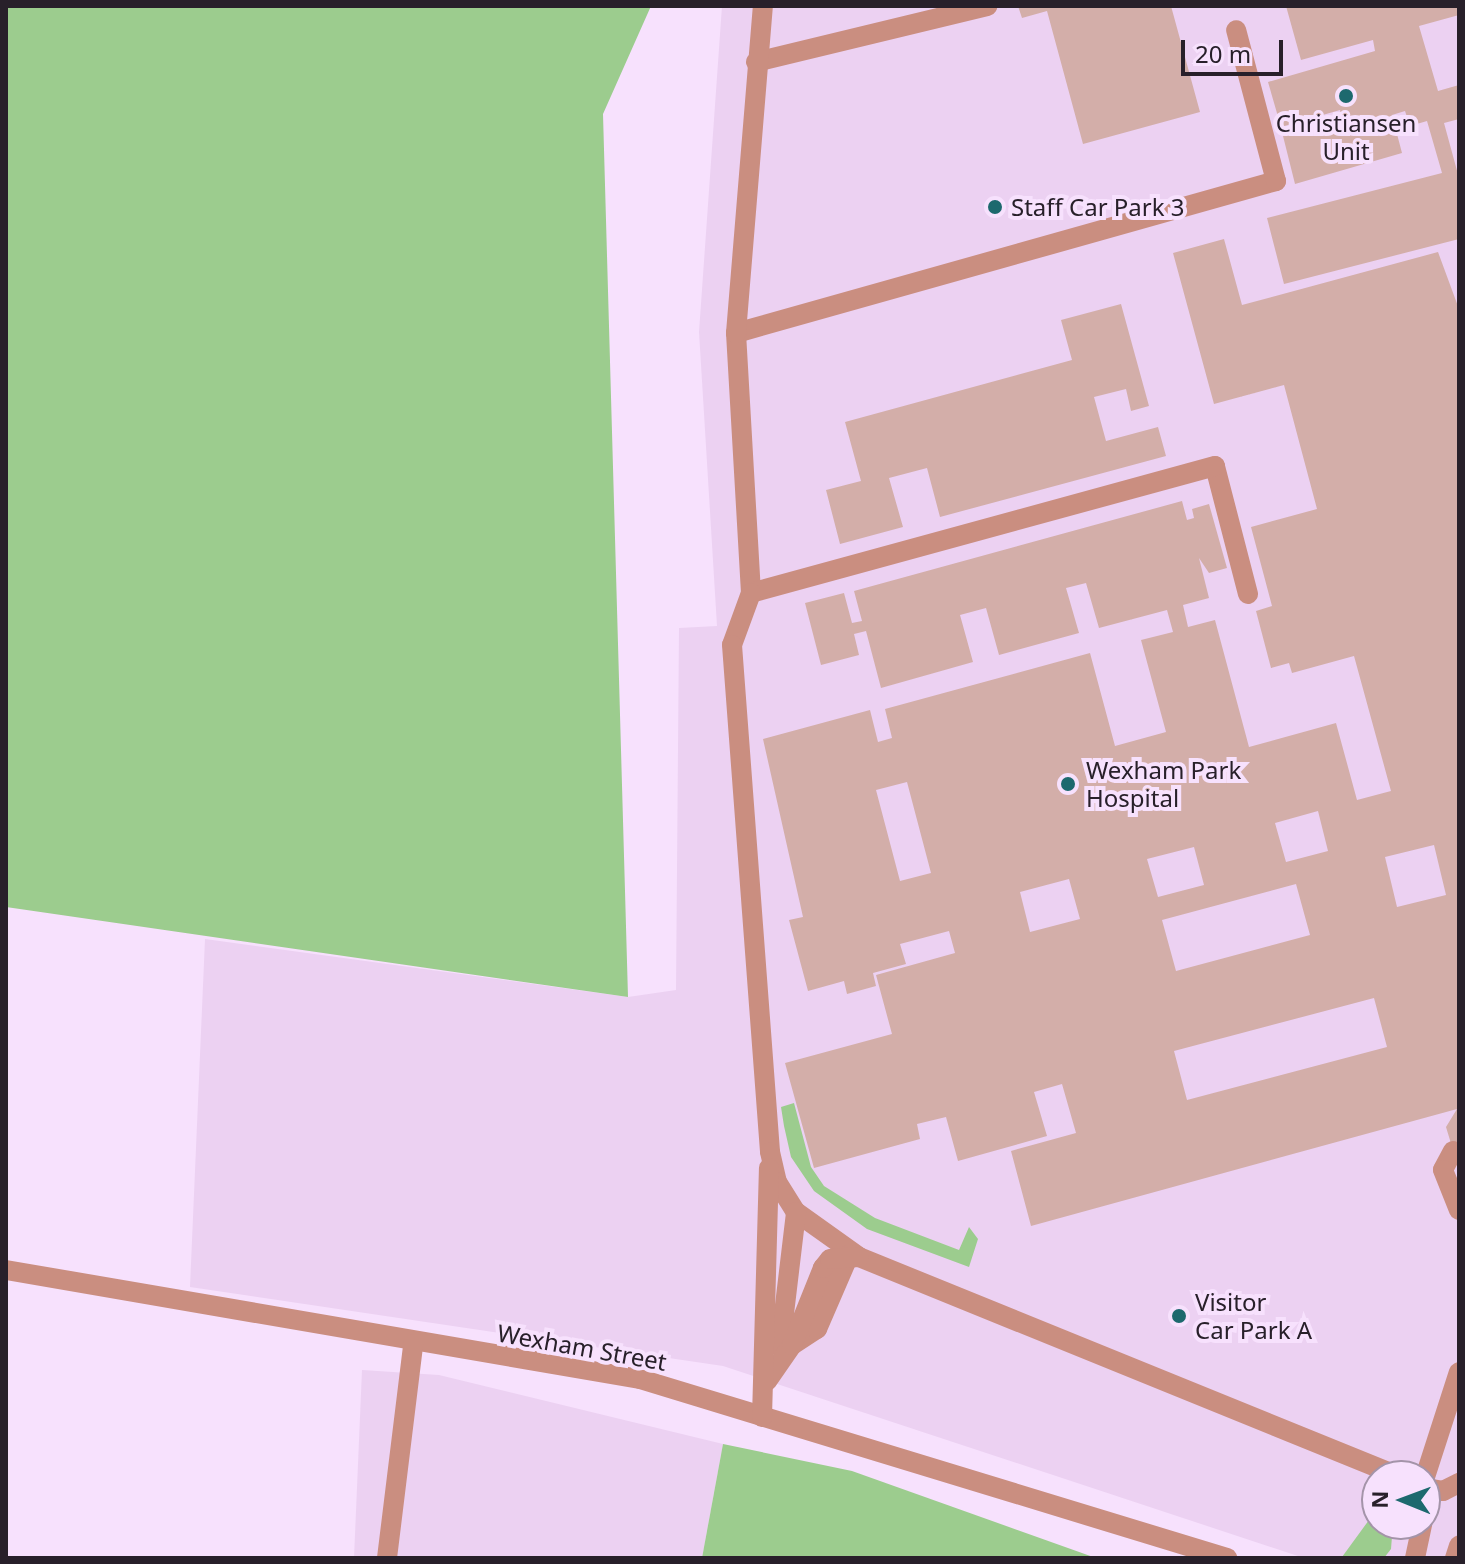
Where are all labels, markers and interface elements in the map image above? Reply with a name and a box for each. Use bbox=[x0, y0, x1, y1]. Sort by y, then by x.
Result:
scale bar bbox=[1185, 24, 1287, 74]
text: 20 m bbox=[1195, 37, 1251, 70]
marker: Christiansen Unit bbox=[1337, 87, 1355, 105]
place label: Christiansen Unit bbox=[1276, 109, 1416, 165]
place label: Staff Car Park 3 bbox=[1011, 193, 1185, 221]
marker: Staff Car Park 3 bbox=[986, 198, 1004, 216]
place label: Wexham Park Hospital bbox=[1086, 756, 1241, 812]
marker: Wexham Park Hospital bbox=[1057, 773, 1079, 795]
place label: Visitor Car Park A bbox=[1195, 1288, 1312, 1344]
marker: Visitor Car Park A bbox=[1170, 1307, 1188, 1325]
street label: Wexham Street bbox=[495, 1318, 669, 1376]
north arrow bbox=[1361, 1460, 1441, 1540]
text: N bbox=[1364, 1490, 1394, 1509]

